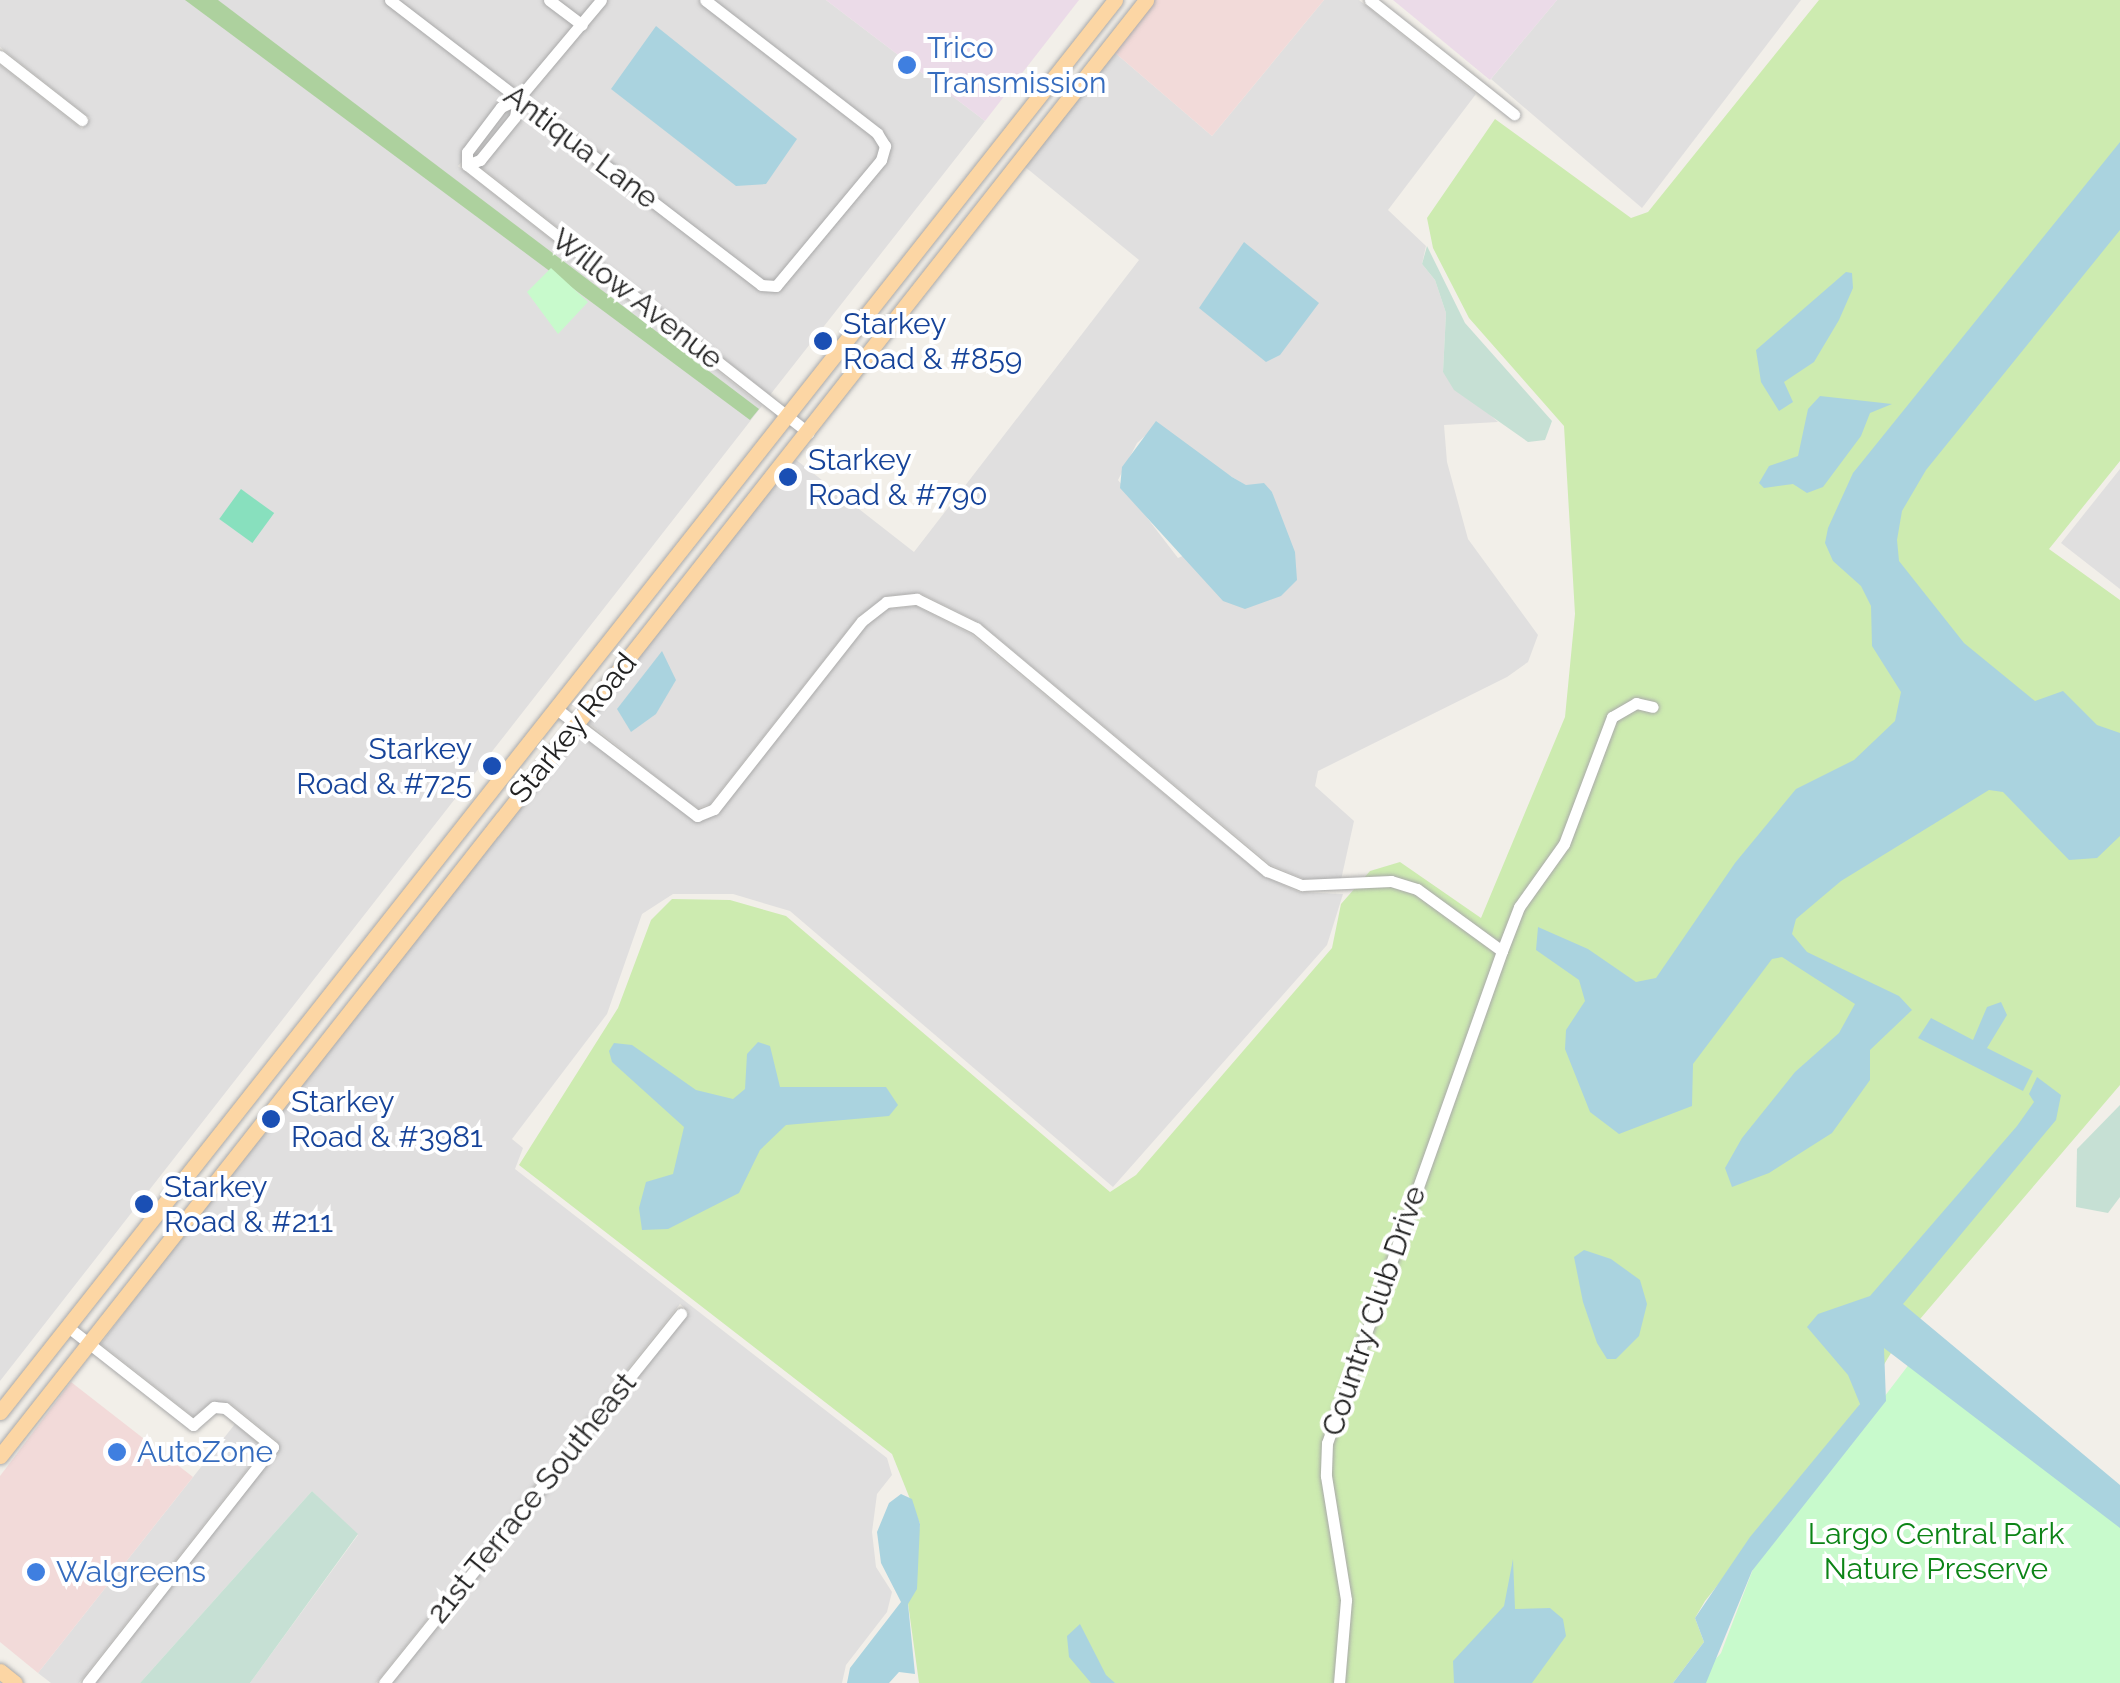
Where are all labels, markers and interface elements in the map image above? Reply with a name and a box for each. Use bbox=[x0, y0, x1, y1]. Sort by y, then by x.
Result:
place label: Trico Transmission bbox=[927, 30, 1106, 100]
marker: Trico Transmission bbox=[896, 54, 918, 76]
street label: Antiqua Lane bbox=[497, 77, 665, 217]
street label: Willow Avenue bbox=[544, 221, 730, 377]
place label: Starkey Road & #859 bbox=[843, 306, 1022, 376]
marker: Starkey Road & #859 bbox=[812, 330, 834, 352]
place label: Starkey Road & #790 bbox=[808, 442, 988, 512]
marker: Starkey Road & #790 bbox=[777, 466, 799, 488]
street label: Starkey Road bbox=[501, 646, 645, 810]
place label: Starkey Road & #725 bbox=[296, 731, 472, 802]
marker: Starkey Road & #725 bbox=[481, 755, 503, 777]
place label: Starkey Road & #3981 bbox=[291, 1084, 483, 1154]
marker: Starkey Road & #3981 bbox=[260, 1108, 282, 1130]
place label: Starkey Road & #211 bbox=[164, 1169, 333, 1240]
street label: Country Club Drive bbox=[1314, 1181, 1434, 1441]
marker: Starkey Road & #211 bbox=[133, 1193, 155, 1215]
street label: 21st Terrace Southeast bbox=[420, 1365, 644, 1631]
place label: AutoZone bbox=[137, 1434, 273, 1470]
marker: AutoZone bbox=[106, 1441, 128, 1463]
park label: Largo Central Park Nature Preserve bbox=[1807, 1516, 2065, 1586]
place label: Walgreens bbox=[56, 1554, 206, 1590]
marker: Walgreens bbox=[25, 1561, 47, 1583]

